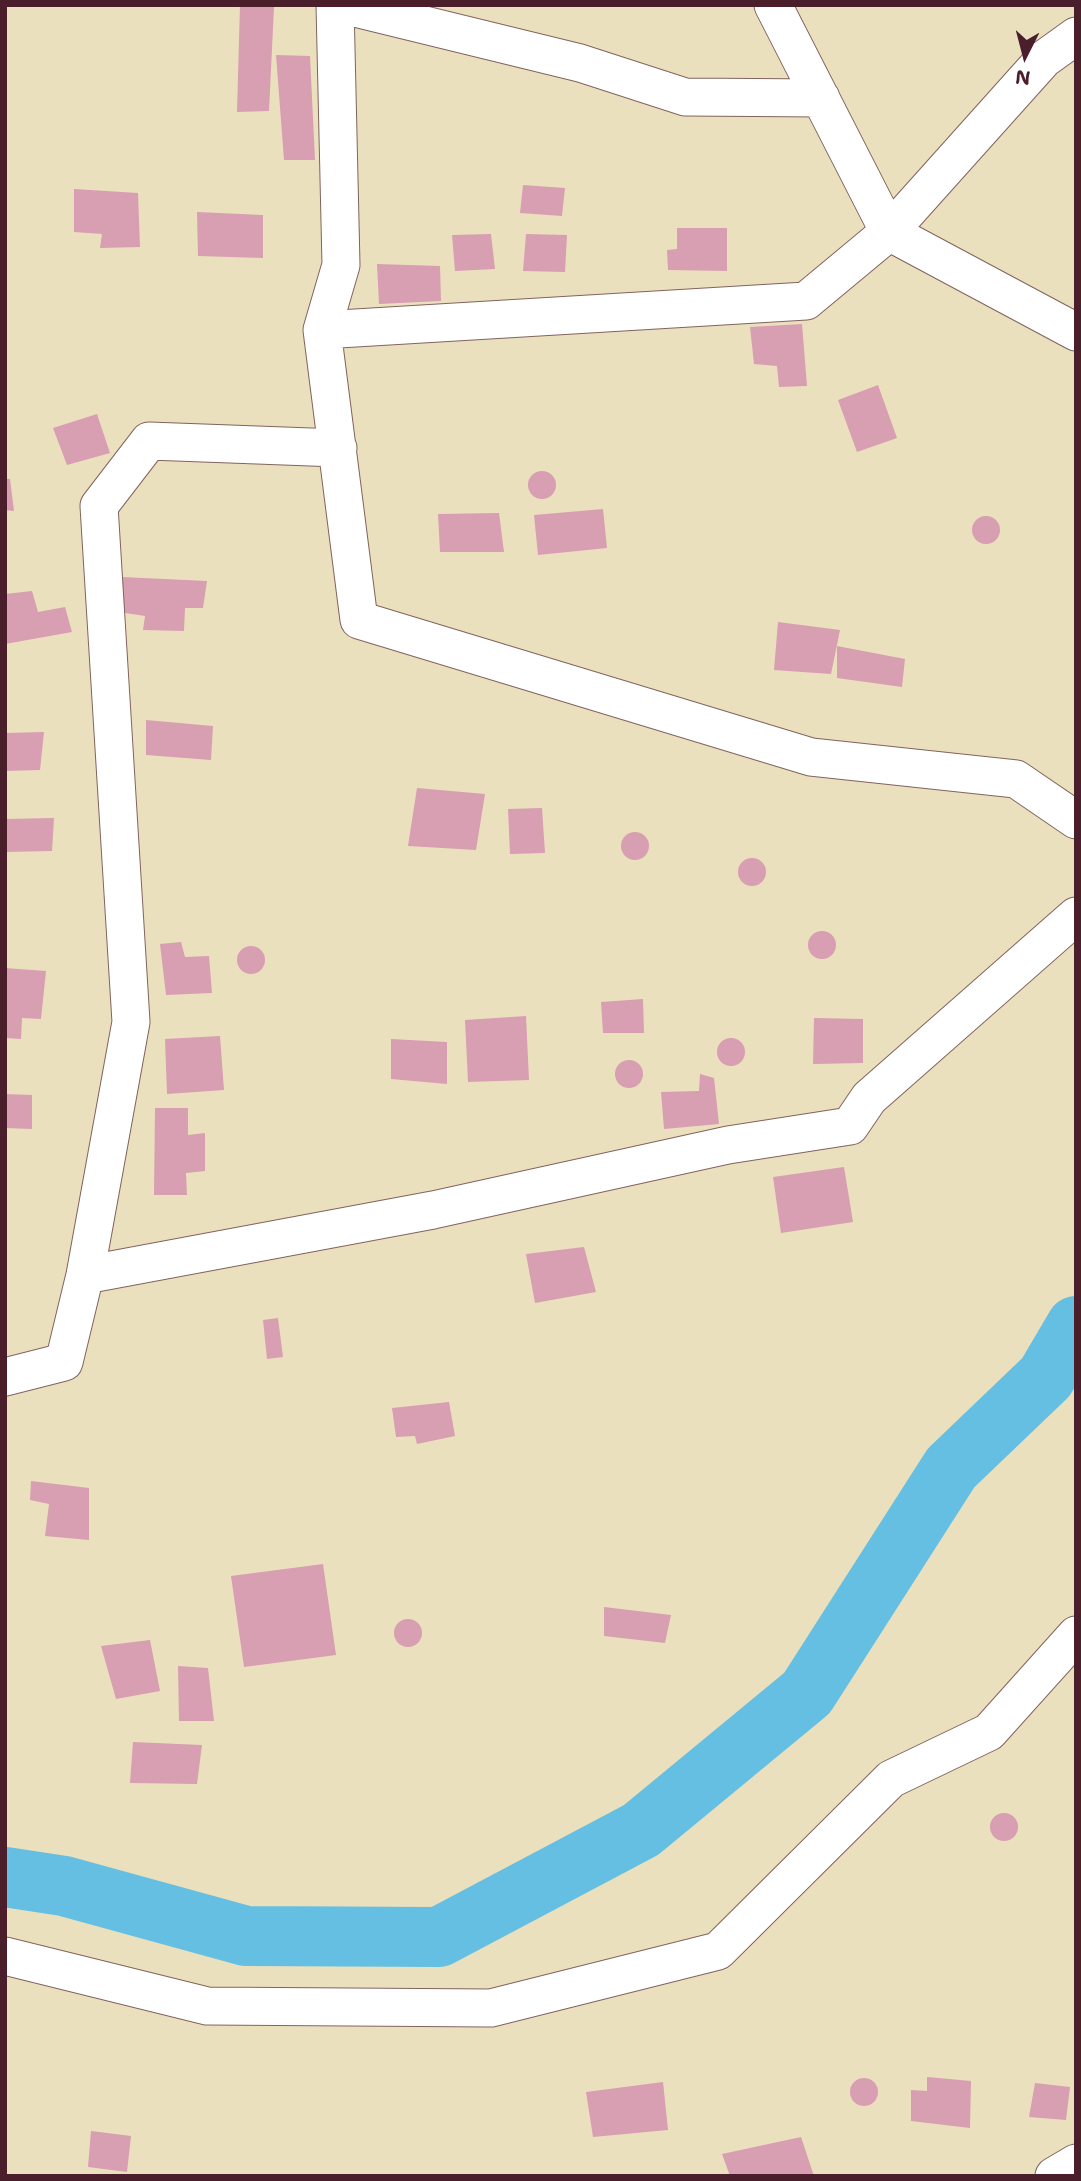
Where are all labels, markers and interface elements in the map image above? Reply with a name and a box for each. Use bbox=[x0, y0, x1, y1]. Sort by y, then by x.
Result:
north arrow bbox=[990, 21, 1060, 91]
text: N bbox=[1014, 64, 1032, 91]

